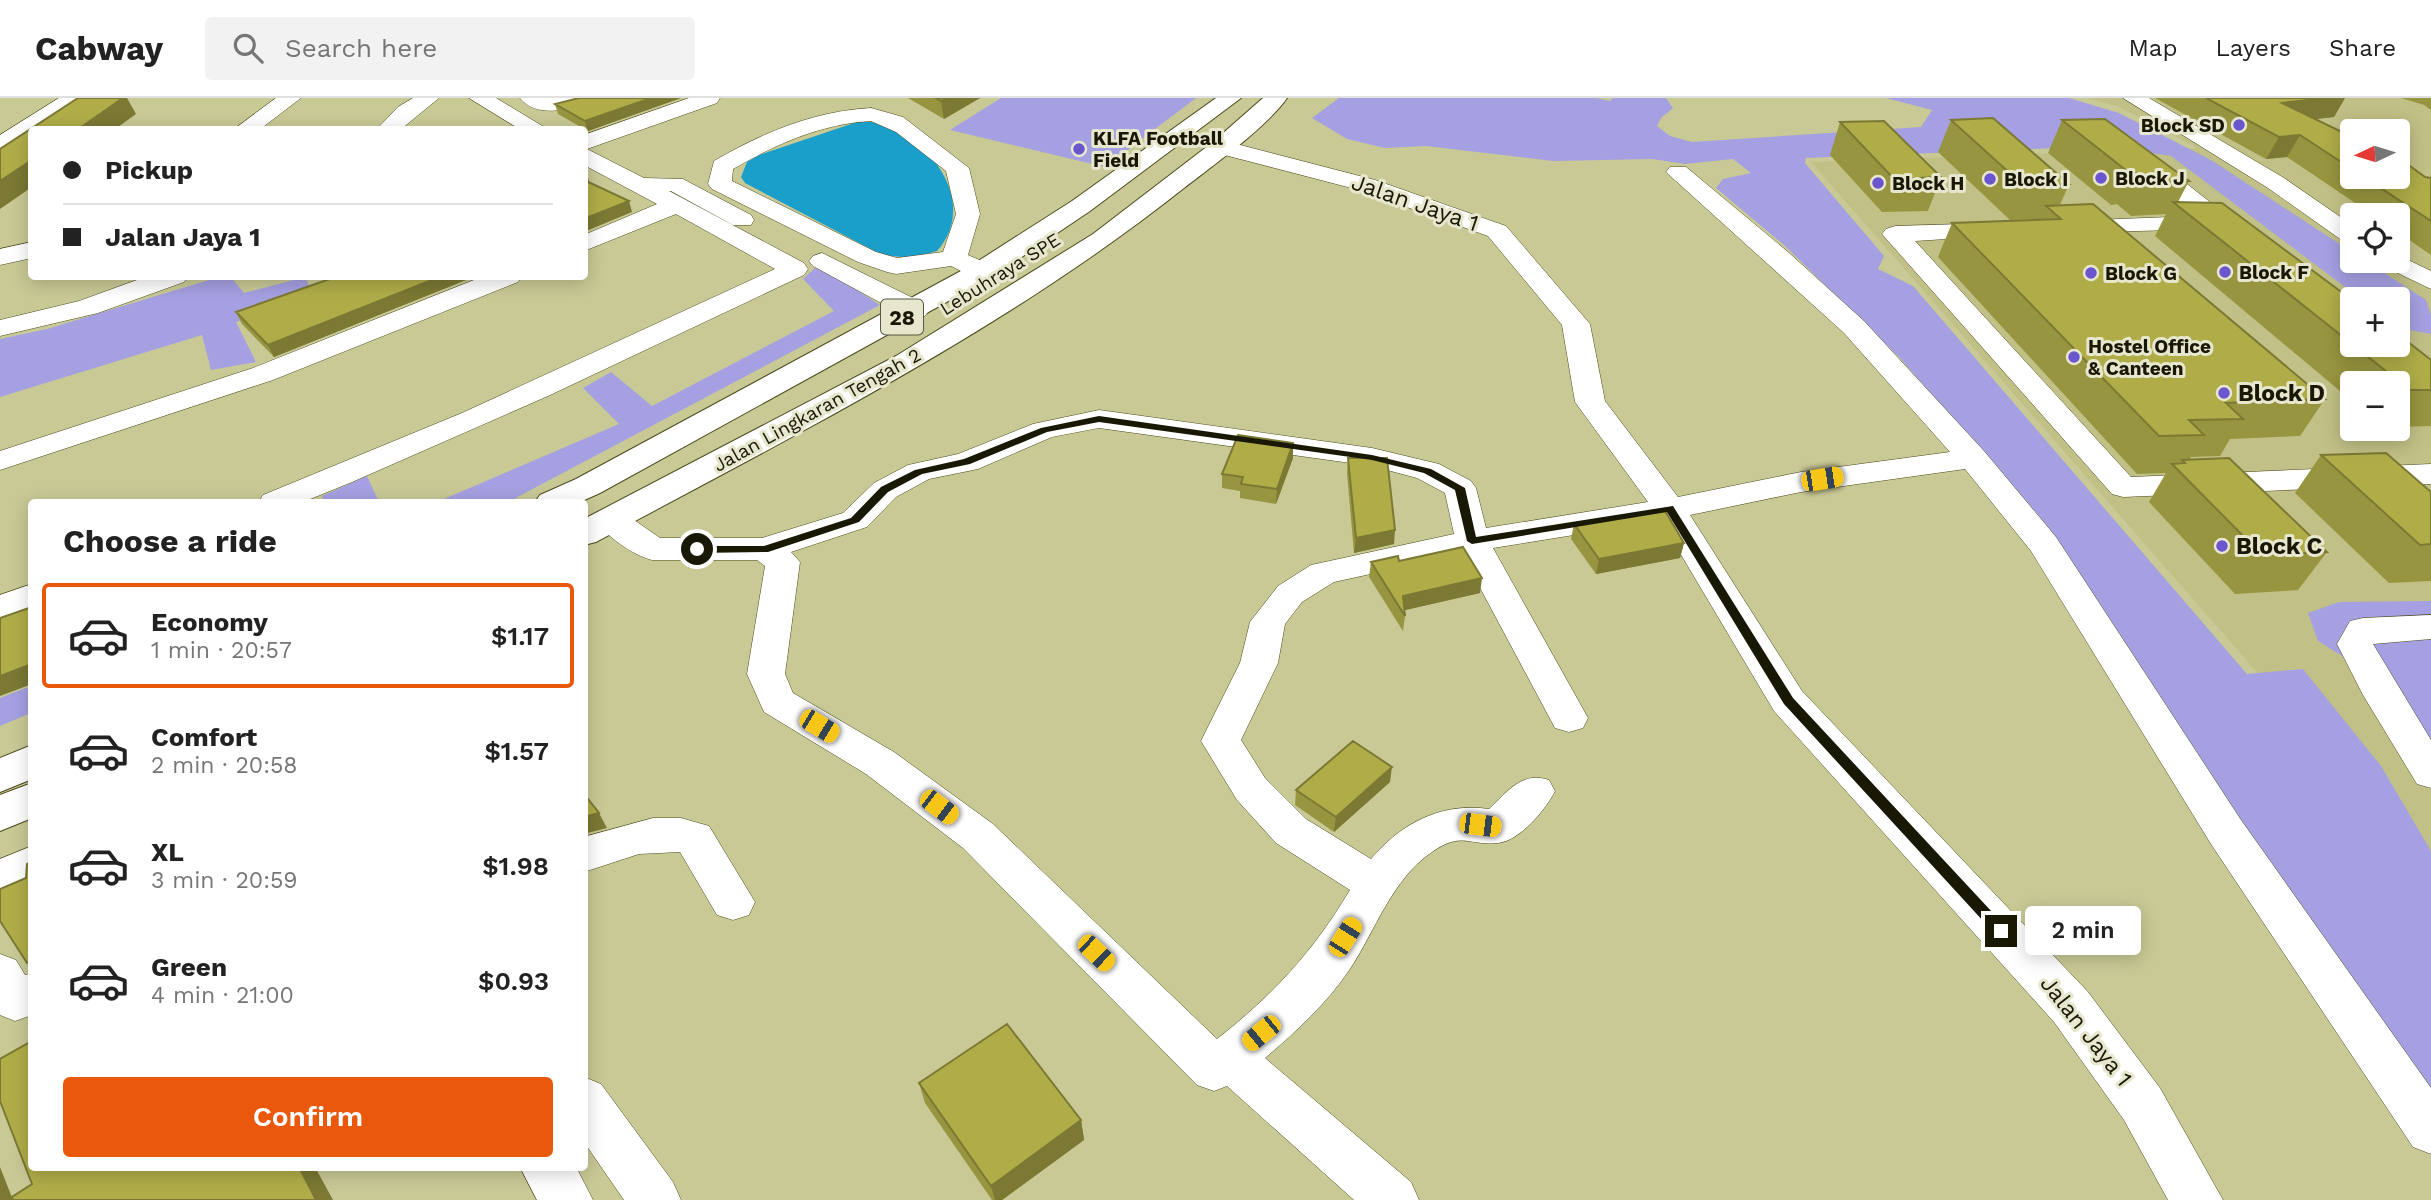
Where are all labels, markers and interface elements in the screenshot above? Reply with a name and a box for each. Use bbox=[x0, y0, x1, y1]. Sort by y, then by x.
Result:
search box bbox=[205, 17, 695, 80]
text: Cabway bbox=[35, 29, 163, 68]
icon: search bbox=[229, 29, 267, 67]
text: Search here bbox=[285, 33, 437, 63]
text: Map bbox=[2129, 34, 2177, 62]
text: Layers bbox=[2215, 34, 2291, 62]
text: Share bbox=[2329, 34, 2396, 62]
place label: Block SD bbox=[2141, 114, 2225, 137]
marker: Block SD bbox=[2231, 117, 2247, 133]
north arrow bbox=[2340, 119, 2410, 189]
map controls bbox=[2340, 119, 2410, 441]
place label: KLFA Football Field bbox=[1093, 127, 1224, 172]
marker: KLFA Football Field bbox=[1071, 141, 1087, 157]
text: Pickup bbox=[105, 155, 193, 185]
place label: Block J bbox=[2115, 167, 2185, 190]
place label: Block I bbox=[2004, 168, 2068, 191]
street label: Jalan Jaya 1 bbox=[1348, 169, 1482, 237]
marker: Block J bbox=[2093, 170, 2109, 186]
marker: Block I bbox=[1982, 171, 1998, 187]
place label: Block H bbox=[1892, 172, 1964, 195]
marker: Block H bbox=[1870, 175, 1886, 191]
button: locate bbox=[2340, 203, 2410, 273]
text: Jalan Jaya 1 bbox=[105, 222, 261, 252]
street label: Lebuhraya SPE bbox=[936, 228, 1064, 320]
place label: Block F bbox=[2239, 261, 2309, 284]
place label: Block G bbox=[2105, 262, 2177, 285]
marker: Block F bbox=[2217, 264, 2233, 280]
marker: Block G bbox=[2083, 265, 2099, 281]
button: + bbox=[2340, 287, 2410, 357]
road number: 28 bbox=[881, 300, 923, 334]
place label: Hostel Office & Canteen bbox=[2088, 335, 2211, 380]
street label: Jalan Lingkaran Tengah 2 bbox=[709, 343, 925, 477]
marker: Hostel Office & Canteen bbox=[2066, 349, 2082, 365]
button: − bbox=[2340, 371, 2410, 441]
place label: Block D bbox=[2238, 380, 2325, 407]
marker: Block D bbox=[2216, 385, 2232, 401]
car bbox=[1800, 465, 1845, 493]
text: Choose a ride bbox=[63, 522, 277, 560]
route start bbox=[681, 533, 713, 565]
place label: Block C bbox=[2236, 533, 2323, 560]
marker: Block C bbox=[2214, 538, 2230, 554]
icon: car bbox=[67, 604, 130, 667]
text: Economy bbox=[151, 607, 268, 637]
text: $1.17 bbox=[491, 621, 549, 651]
text: 1 min · 20:57 bbox=[151, 637, 292, 664]
car bbox=[796, 706, 843, 746]
icon: car bbox=[67, 719, 130, 782]
text: Comfort bbox=[151, 722, 257, 752]
text: $1.57 bbox=[484, 736, 549, 766]
text: 2 min · 20:58 bbox=[151, 752, 298, 779]
car bbox=[916, 786, 963, 828]
car bbox=[1458, 812, 1503, 838]
icon: car bbox=[67, 834, 130, 897]
text: XL bbox=[151, 837, 184, 867]
text: $1.98 bbox=[482, 851, 549, 881]
text: 3 min · 20:59 bbox=[151, 867, 298, 894]
callout: 2 min bbox=[2025, 906, 2141, 956]
car bbox=[1325, 914, 1366, 960]
route end bbox=[1985, 915, 2017, 947]
text: 2 min bbox=[2051, 917, 2115, 944]
car bbox=[1074, 931, 1119, 975]
icon: car bbox=[67, 949, 130, 1012]
text: Green bbox=[151, 952, 227, 982]
text: $0.93 bbox=[478, 966, 549, 996]
street label: Jalan Jaya 1 bbox=[2035, 970, 2137, 1092]
text: 4 min · 21:00 bbox=[151, 982, 294, 1009]
car bbox=[1239, 1012, 1284, 1054]
button: Confirm bbox=[63, 1077, 553, 1157]

